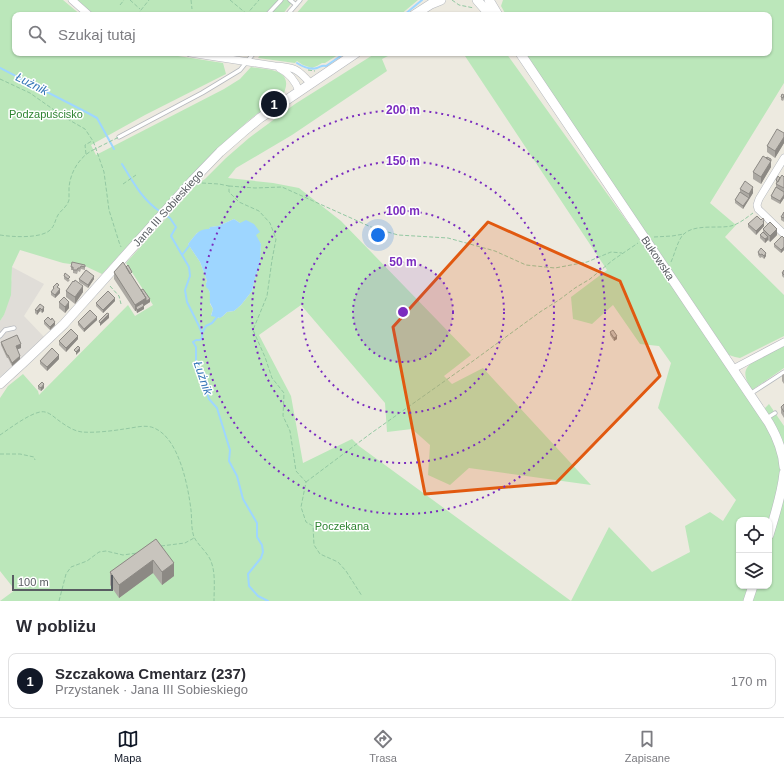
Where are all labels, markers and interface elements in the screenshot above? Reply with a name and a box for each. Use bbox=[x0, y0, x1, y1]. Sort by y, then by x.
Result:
search box bbox=[12, 12, 772, 56]
icon: search bbox=[26, 23, 48, 45]
text: Szukaj tutaj bbox=[58, 26, 136, 43]
water label: Łużnik bbox=[13, 70, 52, 99]
pin: 1 bbox=[261, 89, 287, 119]
text: 200 m bbox=[386, 103, 420, 117]
park label: Podzapuścisko bbox=[9, 108, 83, 120]
text: 150 m bbox=[386, 154, 420, 168]
street label: Jana III Sobieskiego bbox=[130, 167, 206, 249]
text: 100 m bbox=[386, 204, 420, 218]
your location bbox=[368, 225, 388, 245]
street label: Bukowska bbox=[639, 234, 677, 283]
text: 50 m bbox=[389, 255, 417, 269]
centre of rings bbox=[396, 305, 410, 319]
water label: Łużnik bbox=[191, 359, 216, 398]
map controls bbox=[736, 517, 772, 589]
button: locate bbox=[736, 517, 772, 553]
park label: Poczekana bbox=[315, 520, 370, 532]
button: layers bbox=[736, 553, 772, 589]
scale bar bbox=[12, 573, 113, 592]
text: 100 m bbox=[18, 576, 49, 588]
text: W pobliżu bbox=[16, 617, 96, 636]
text: Szczakowa Cmentarz (237) bbox=[55, 665, 246, 682]
text: 1 bbox=[26, 674, 34, 689]
text: 170 m bbox=[731, 674, 767, 689]
text: Przystanek · Jana III Sobieskiego bbox=[55, 682, 248, 697]
tab: Mapa bbox=[114, 728, 141, 764]
tab: Trasa bbox=[369, 728, 397, 764]
tab: Zapisane bbox=[625, 728, 670, 764]

